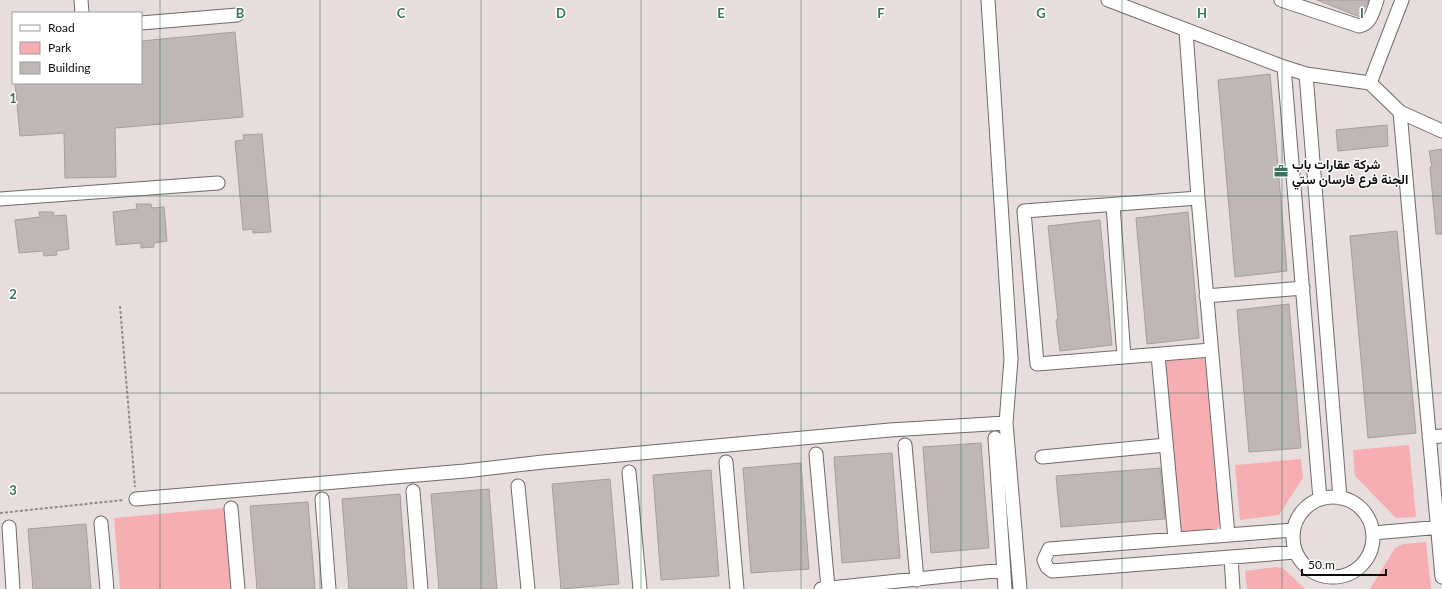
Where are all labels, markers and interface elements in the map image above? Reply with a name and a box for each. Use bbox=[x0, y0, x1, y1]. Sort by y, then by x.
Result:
text: B bbox=[236, 5, 245, 21]
text: C bbox=[397, 5, 406, 21]
text: D bbox=[556, 5, 566, 21]
text: E bbox=[717, 5, 725, 21]
text: F bbox=[877, 5, 885, 21]
text: G bbox=[1036, 5, 1046, 21]
text: H bbox=[1197, 5, 1207, 21]
text: I bbox=[1360, 5, 1364, 21]
legend bbox=[12, 12, 142, 84]
text: Road bbox=[48, 20, 75, 35]
text: Park bbox=[48, 40, 72, 55]
text: Building bbox=[48, 60, 91, 75]
text: 1 bbox=[9, 90, 17, 106]
place label: شرکة عقارات باب الجنة فرع فارسان ستي bbox=[1292, 156, 1408, 190]
office icon: شرکة عقارات باب الجنة فرع فارسان ستي bbox=[1273, 163, 1289, 179]
text: 2 bbox=[9, 286, 17, 302]
text: 3 bbox=[9, 482, 17, 498]
scale bar bbox=[1302, 551, 1386, 577]
text: 50 m bbox=[1308, 557, 1335, 572]

